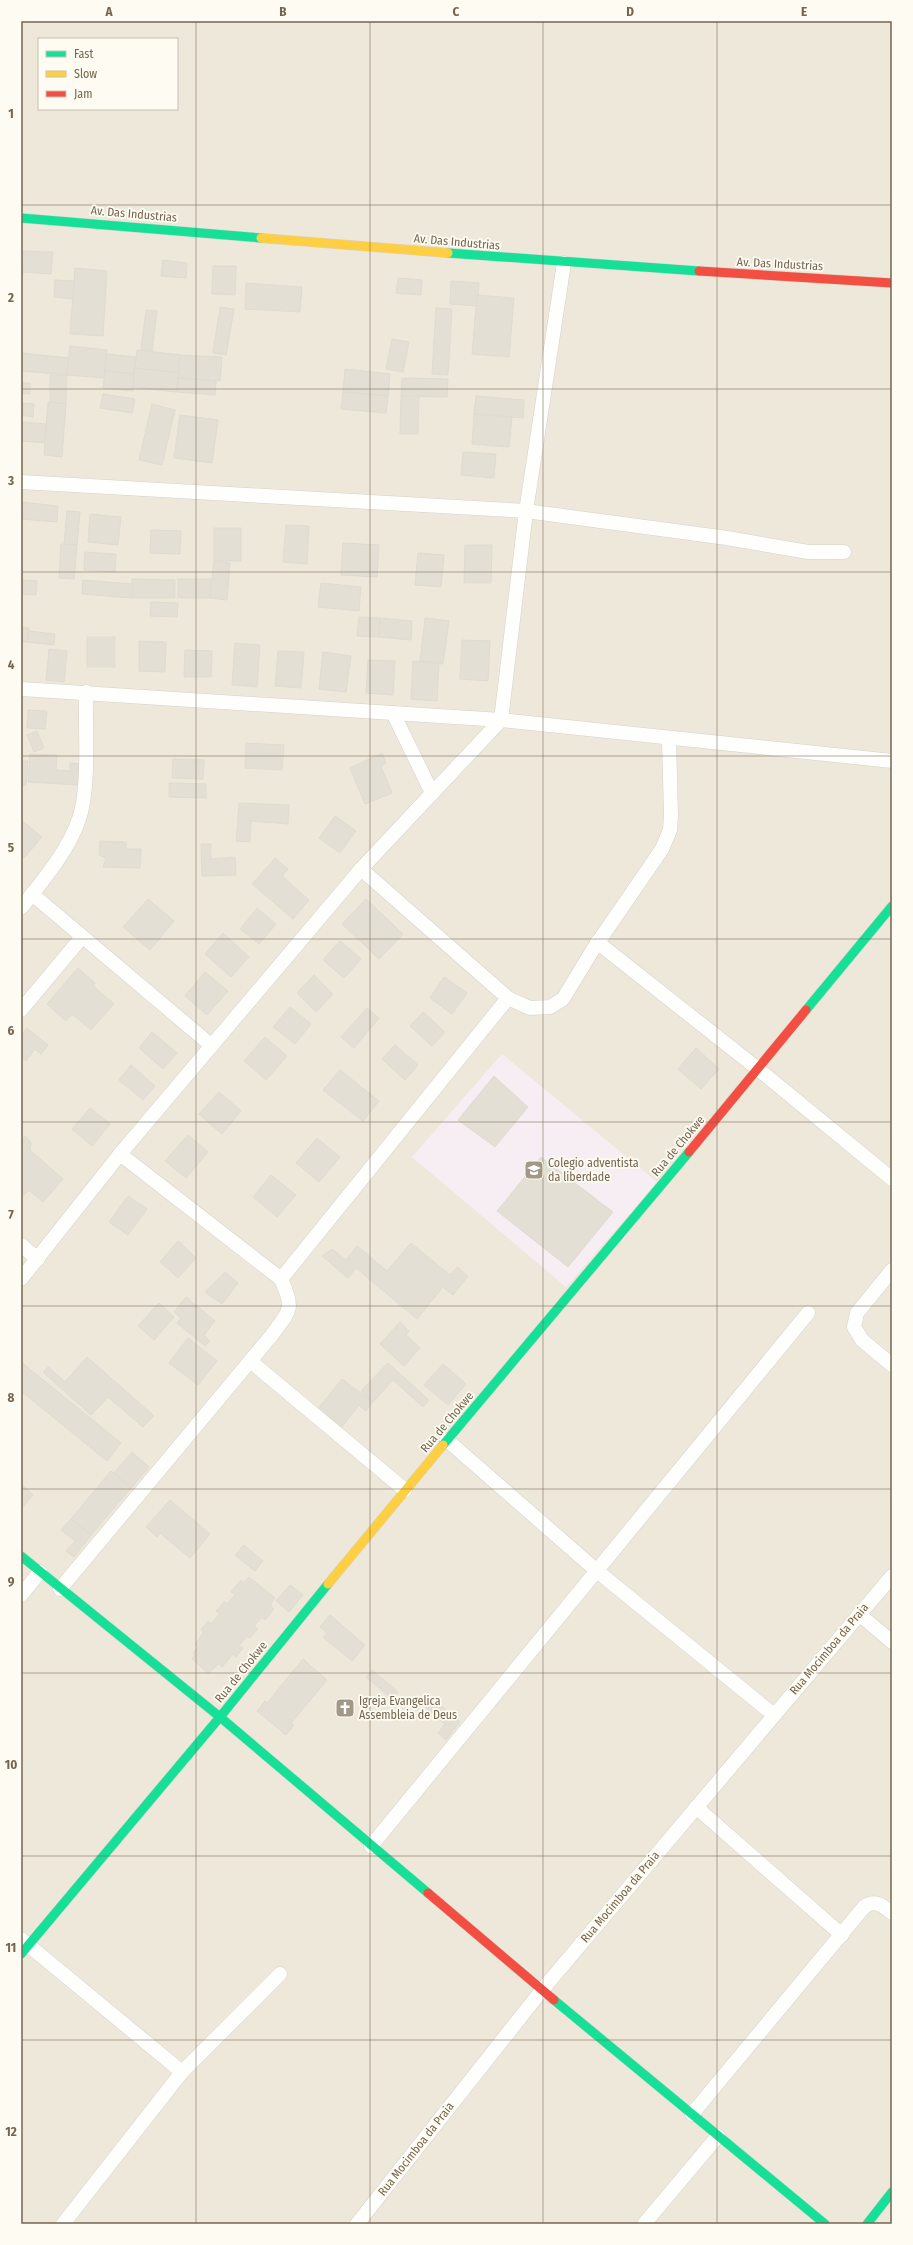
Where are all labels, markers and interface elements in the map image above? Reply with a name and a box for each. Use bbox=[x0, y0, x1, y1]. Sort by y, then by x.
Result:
text: A bbox=[104, 4, 113, 19]
text: B bbox=[279, 4, 287, 19]
text: C bbox=[453, 4, 460, 19]
text: D bbox=[626, 4, 634, 19]
text: E bbox=[801, 4, 807, 19]
legend bbox=[38, 38, 178, 110]
text: Fast bbox=[74, 47, 93, 61]
text: Slow bbox=[74, 67, 97, 81]
text: Jam bbox=[74, 87, 92, 101]
text: 1 bbox=[8, 106, 14, 121]
street label: Av. Das Industrias bbox=[90, 203, 178, 225]
street label: Av. Das Industrias bbox=[413, 231, 501, 253]
street label: Av. Das Industrias bbox=[736, 255, 824, 273]
text: 2 bbox=[7, 290, 14, 305]
text: 3 bbox=[7, 473, 14, 488]
text: 4 bbox=[8, 657, 15, 672]
text: 5 bbox=[8, 840, 14, 855]
text: 6 bbox=[8, 1023, 15, 1038]
street label: Rua de Chokwe bbox=[649, 1113, 707, 1179]
place label: Colegio adventista da liberdade bbox=[548, 1156, 639, 1184]
school or university icon: Colegio adventista da liberdade bbox=[523, 1159, 545, 1181]
text: 7 bbox=[8, 1207, 14, 1222]
street label: Rua de Chokwe bbox=[418, 1389, 476, 1455]
text: 8 bbox=[8, 1390, 15, 1405]
text: 9 bbox=[8, 1574, 15, 1589]
street label: Rua Mocimboa da Praia bbox=[787, 1600, 871, 1697]
street label: Rua de Chokwe bbox=[212, 1639, 270, 1705]
place label: Igreja Evangelica Assembleia de Deus bbox=[359, 1694, 457, 1722]
church icon: Igreja Evangelica Assembleia de Deus bbox=[334, 1697, 356, 1719]
text: 10 bbox=[5, 1757, 17, 1772]
street label: Rua Mocimboa da Praia bbox=[578, 1848, 662, 1945]
text: 11 bbox=[6, 1940, 16, 1955]
street label: Rua Mocimboa da Praia bbox=[375, 2099, 457, 2199]
text: 12 bbox=[5, 2124, 17, 2139]

